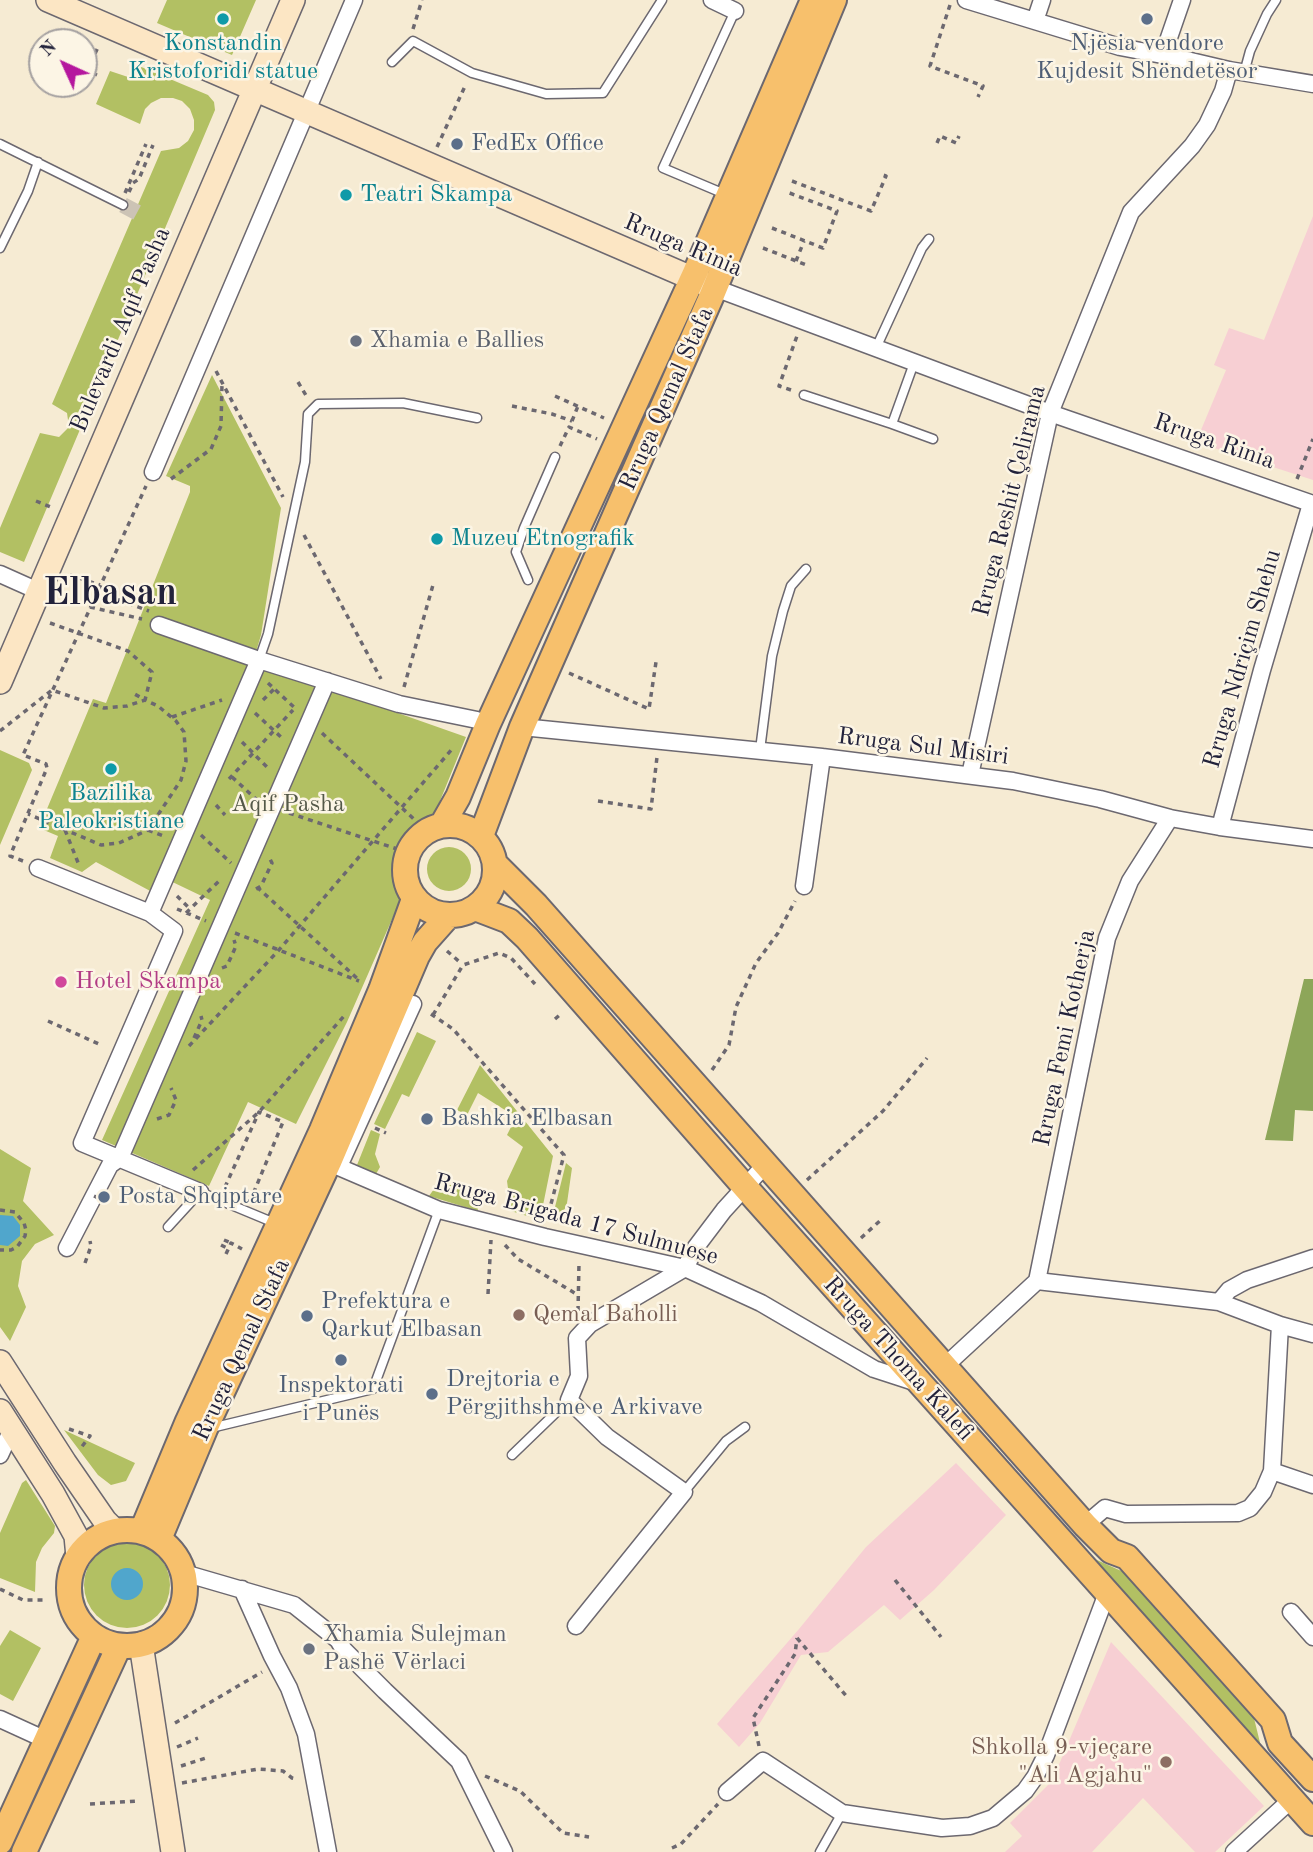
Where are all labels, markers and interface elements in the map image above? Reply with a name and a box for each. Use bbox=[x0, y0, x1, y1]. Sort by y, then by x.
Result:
marker: Konstandin Kristoforidi statue bbox=[215, 11, 231, 27]
marker: Njësia vendore Kujdesit Shëndetësor bbox=[1139, 11, 1155, 27]
north arrow bbox=[28, 28, 98, 98]
place label: Konstandin Kristoforidi statue bbox=[128, 30, 318, 86]
place label: Njësia vendore Kujdesit Shëndetësor bbox=[1036, 30, 1258, 86]
text: N bbox=[37, 37, 61, 61]
place label: FedEx Office bbox=[471, 130, 604, 158]
marker: FedEx Office bbox=[449, 136, 465, 152]
place label: Teatri Skampa bbox=[360, 181, 512, 209]
marker: Teatri Skampa bbox=[338, 187, 354, 203]
street label: Rruga Rinia bbox=[619, 208, 747, 284]
street label: Bulevardi Aqif Pasha bbox=[65, 223, 177, 437]
street label: Rruga Qemal Stafa bbox=[614, 303, 720, 495]
place label: Xhamia e Ballies bbox=[370, 327, 544, 355]
marker: Xhamia e Ballies bbox=[348, 333, 364, 349]
street label: Rruga Reshit Çelirama bbox=[967, 382, 1053, 620]
street label: Rruga Rinia bbox=[1150, 408, 1278, 476]
place label: Muzeu Etnografik bbox=[451, 525, 635, 553]
marker: Muzeu Etnografik bbox=[429, 531, 445, 547]
street label: Rruga Ndriçim Shehu bbox=[1198, 546, 1288, 772]
district label: Elbasan bbox=[43, 571, 177, 617]
street label: Rruga Sul Misiri bbox=[836, 722, 1010, 772]
marker: Bazilika Paleokristiane bbox=[103, 761, 119, 777]
place label: Bazilika Paleokristiane bbox=[38, 780, 184, 836]
park label: Aqif Pasha bbox=[231, 791, 345, 819]
street label: Rruga Femi Kotherja bbox=[1028, 927, 1102, 1149]
place label: Hotel Skampa bbox=[75, 968, 221, 996]
marker: Hotel Skampa bbox=[53, 974, 69, 990]
place label: Bashkia Elbasan bbox=[441, 1105, 613, 1133]
marker: Bashkia Elbasan bbox=[419, 1111, 435, 1127]
street label: Rruga Brigada 17 Sulmuese bbox=[431, 1168, 721, 1272]
place label: Posta Shqiptare bbox=[118, 1183, 282, 1211]
marker: Posta Shqiptare bbox=[96, 1189, 112, 1205]
street label: Rruga Qemal Stafa bbox=[187, 1254, 297, 1446]
street label: Rruga Thoma Kalefi bbox=[817, 1271, 979, 1447]
place label: Prefektura e Qarkut Elbasan bbox=[321, 1288, 482, 1344]
place label: Qemal Baholli bbox=[533, 1301, 678, 1329]
marker: Qemal Baholli bbox=[511, 1307, 527, 1323]
marker: Prefektura e Qarkut Elbasan bbox=[299, 1308, 315, 1324]
marker: Inspektorati i Punës bbox=[333, 1352, 349, 1368]
place label: Drejtoria e Përgjithshme e Arkivave bbox=[446, 1366, 703, 1422]
place label: Inspektorati i Punës bbox=[278, 1372, 404, 1428]
marker: Drejtoria e Përgjithshme e Arkivave bbox=[424, 1386, 440, 1402]
place label: Xhamia Sulejman Pashë Vërlaci bbox=[323, 1621, 507, 1677]
marker: Xhamia Sulejman Pashë Vërlaci bbox=[301, 1641, 317, 1657]
place label: Shkolla 9-vjeçare "Ali Agjahu" bbox=[971, 1734, 1152, 1790]
marker: Shkolla 9-vjeçare "Ali Agjahu" bbox=[1158, 1754, 1174, 1770]

